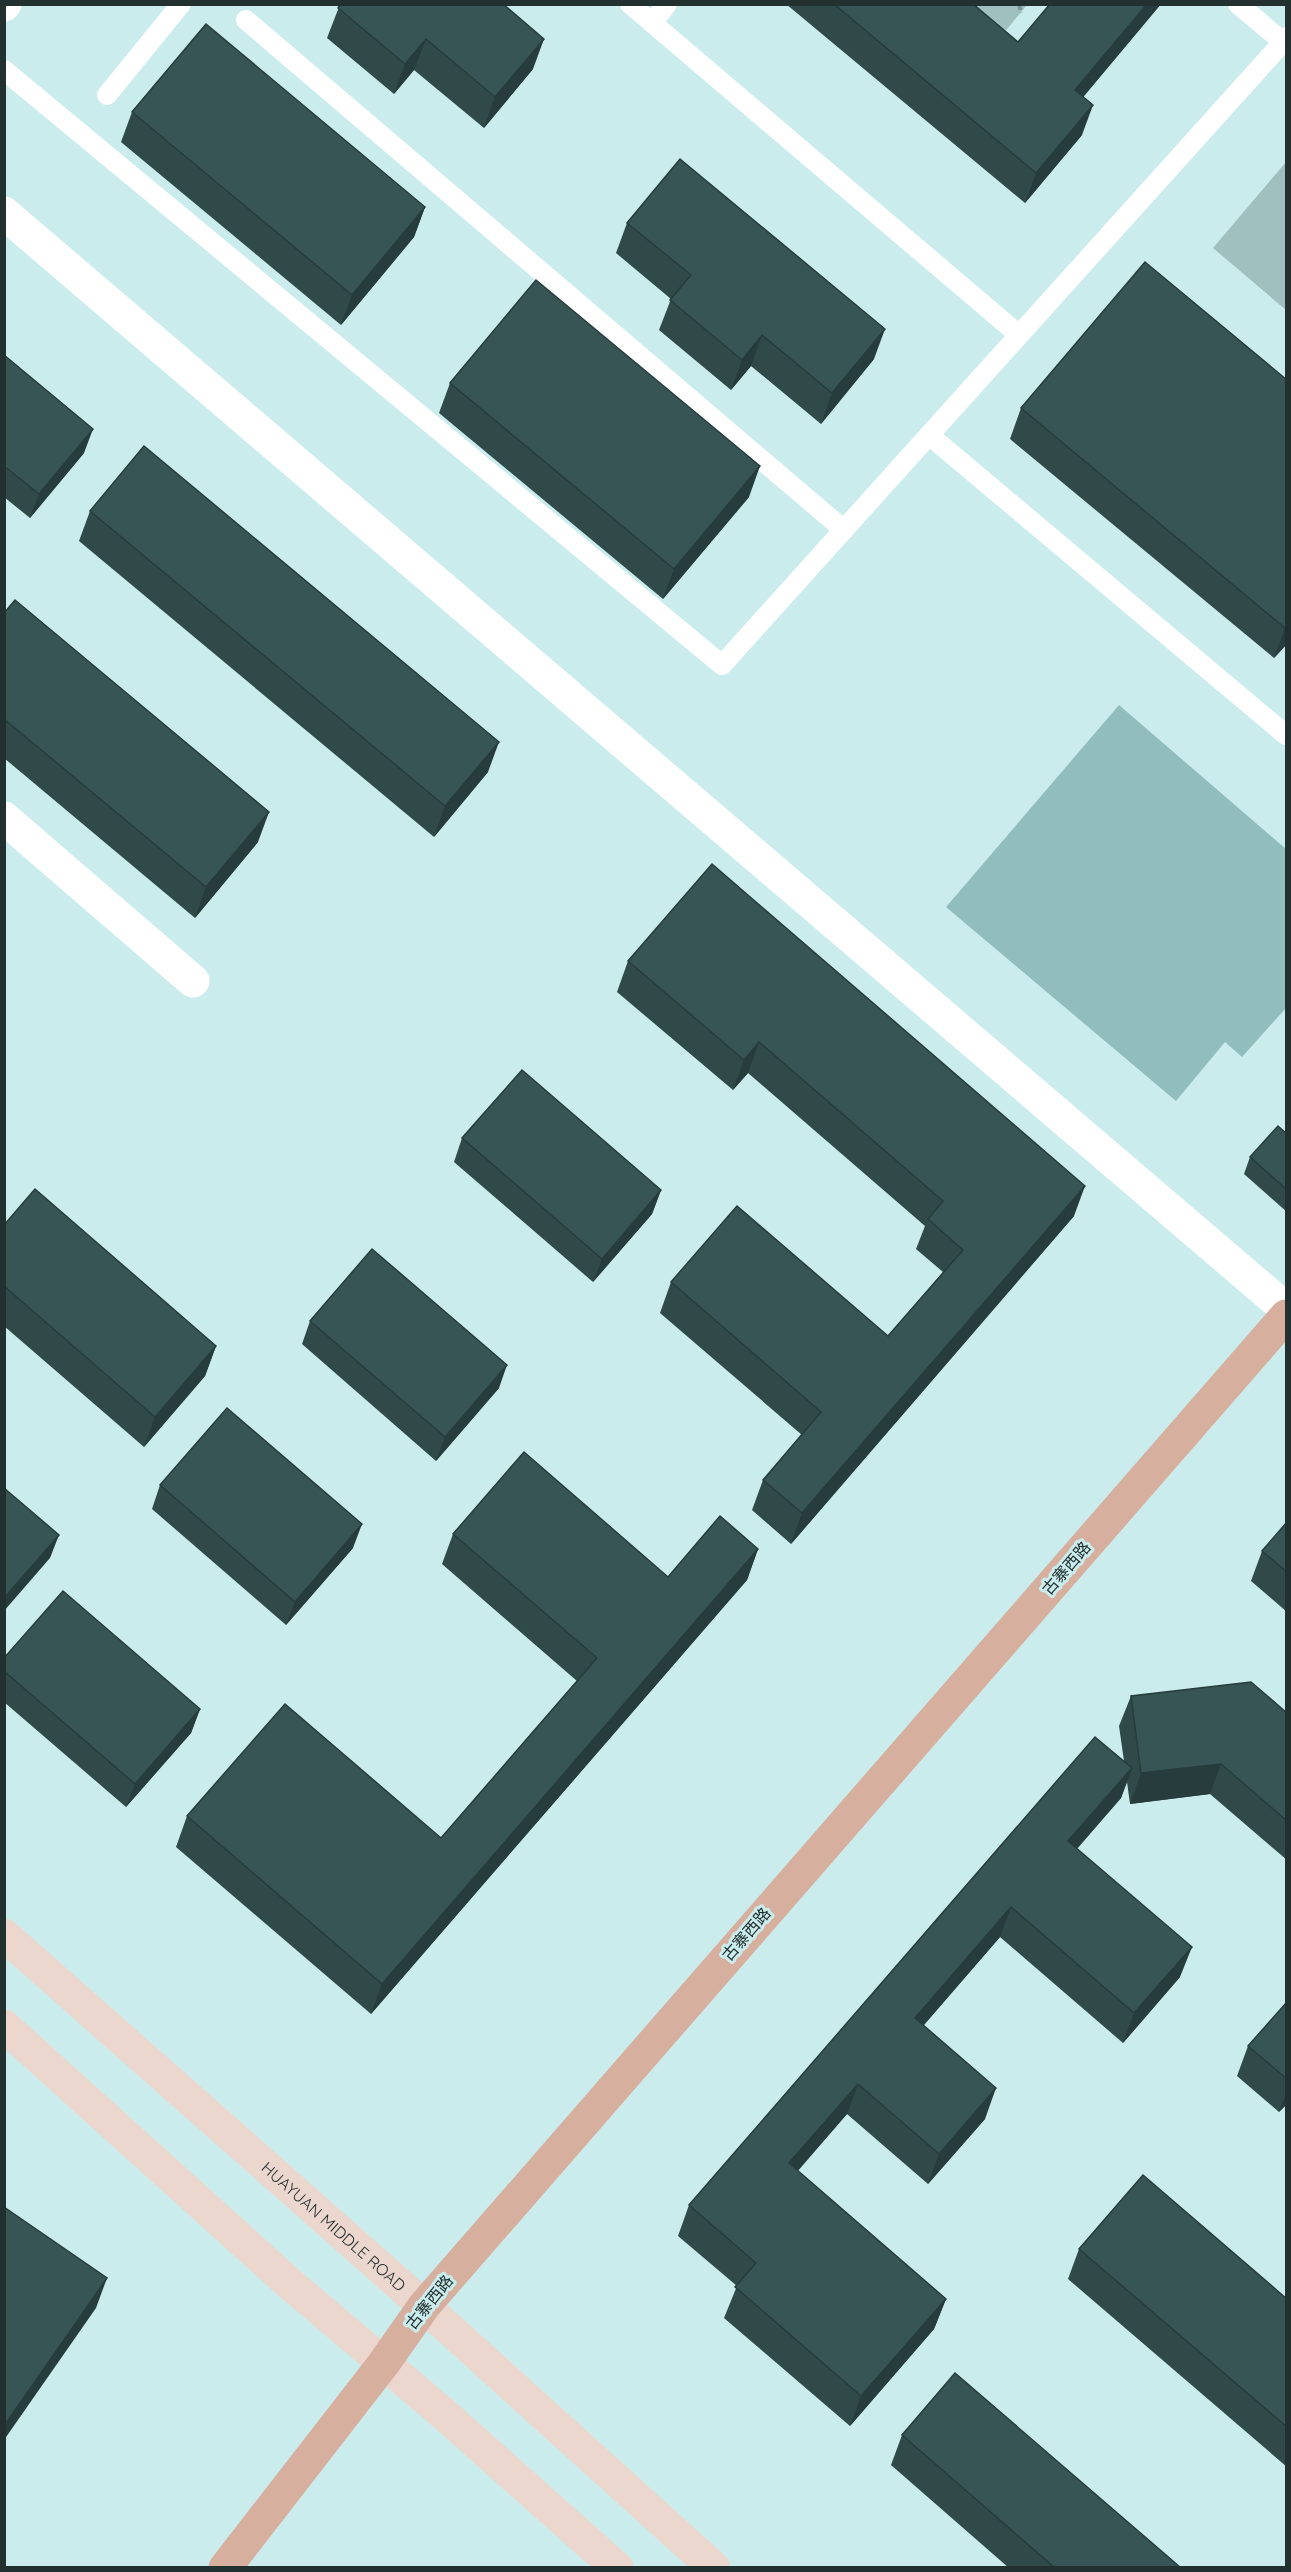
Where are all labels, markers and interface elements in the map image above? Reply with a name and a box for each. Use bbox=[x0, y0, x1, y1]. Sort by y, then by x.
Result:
street label: 古寨西路 bbox=[1037, 1537, 1095, 1599]
street label: 古寨西路 bbox=[717, 1903, 775, 1965]
street label: HUAYUAN MIDDLE ROAD bbox=[258, 2157, 410, 2295]
street label: 古寨西路 bbox=[401, 2271, 457, 2333]

